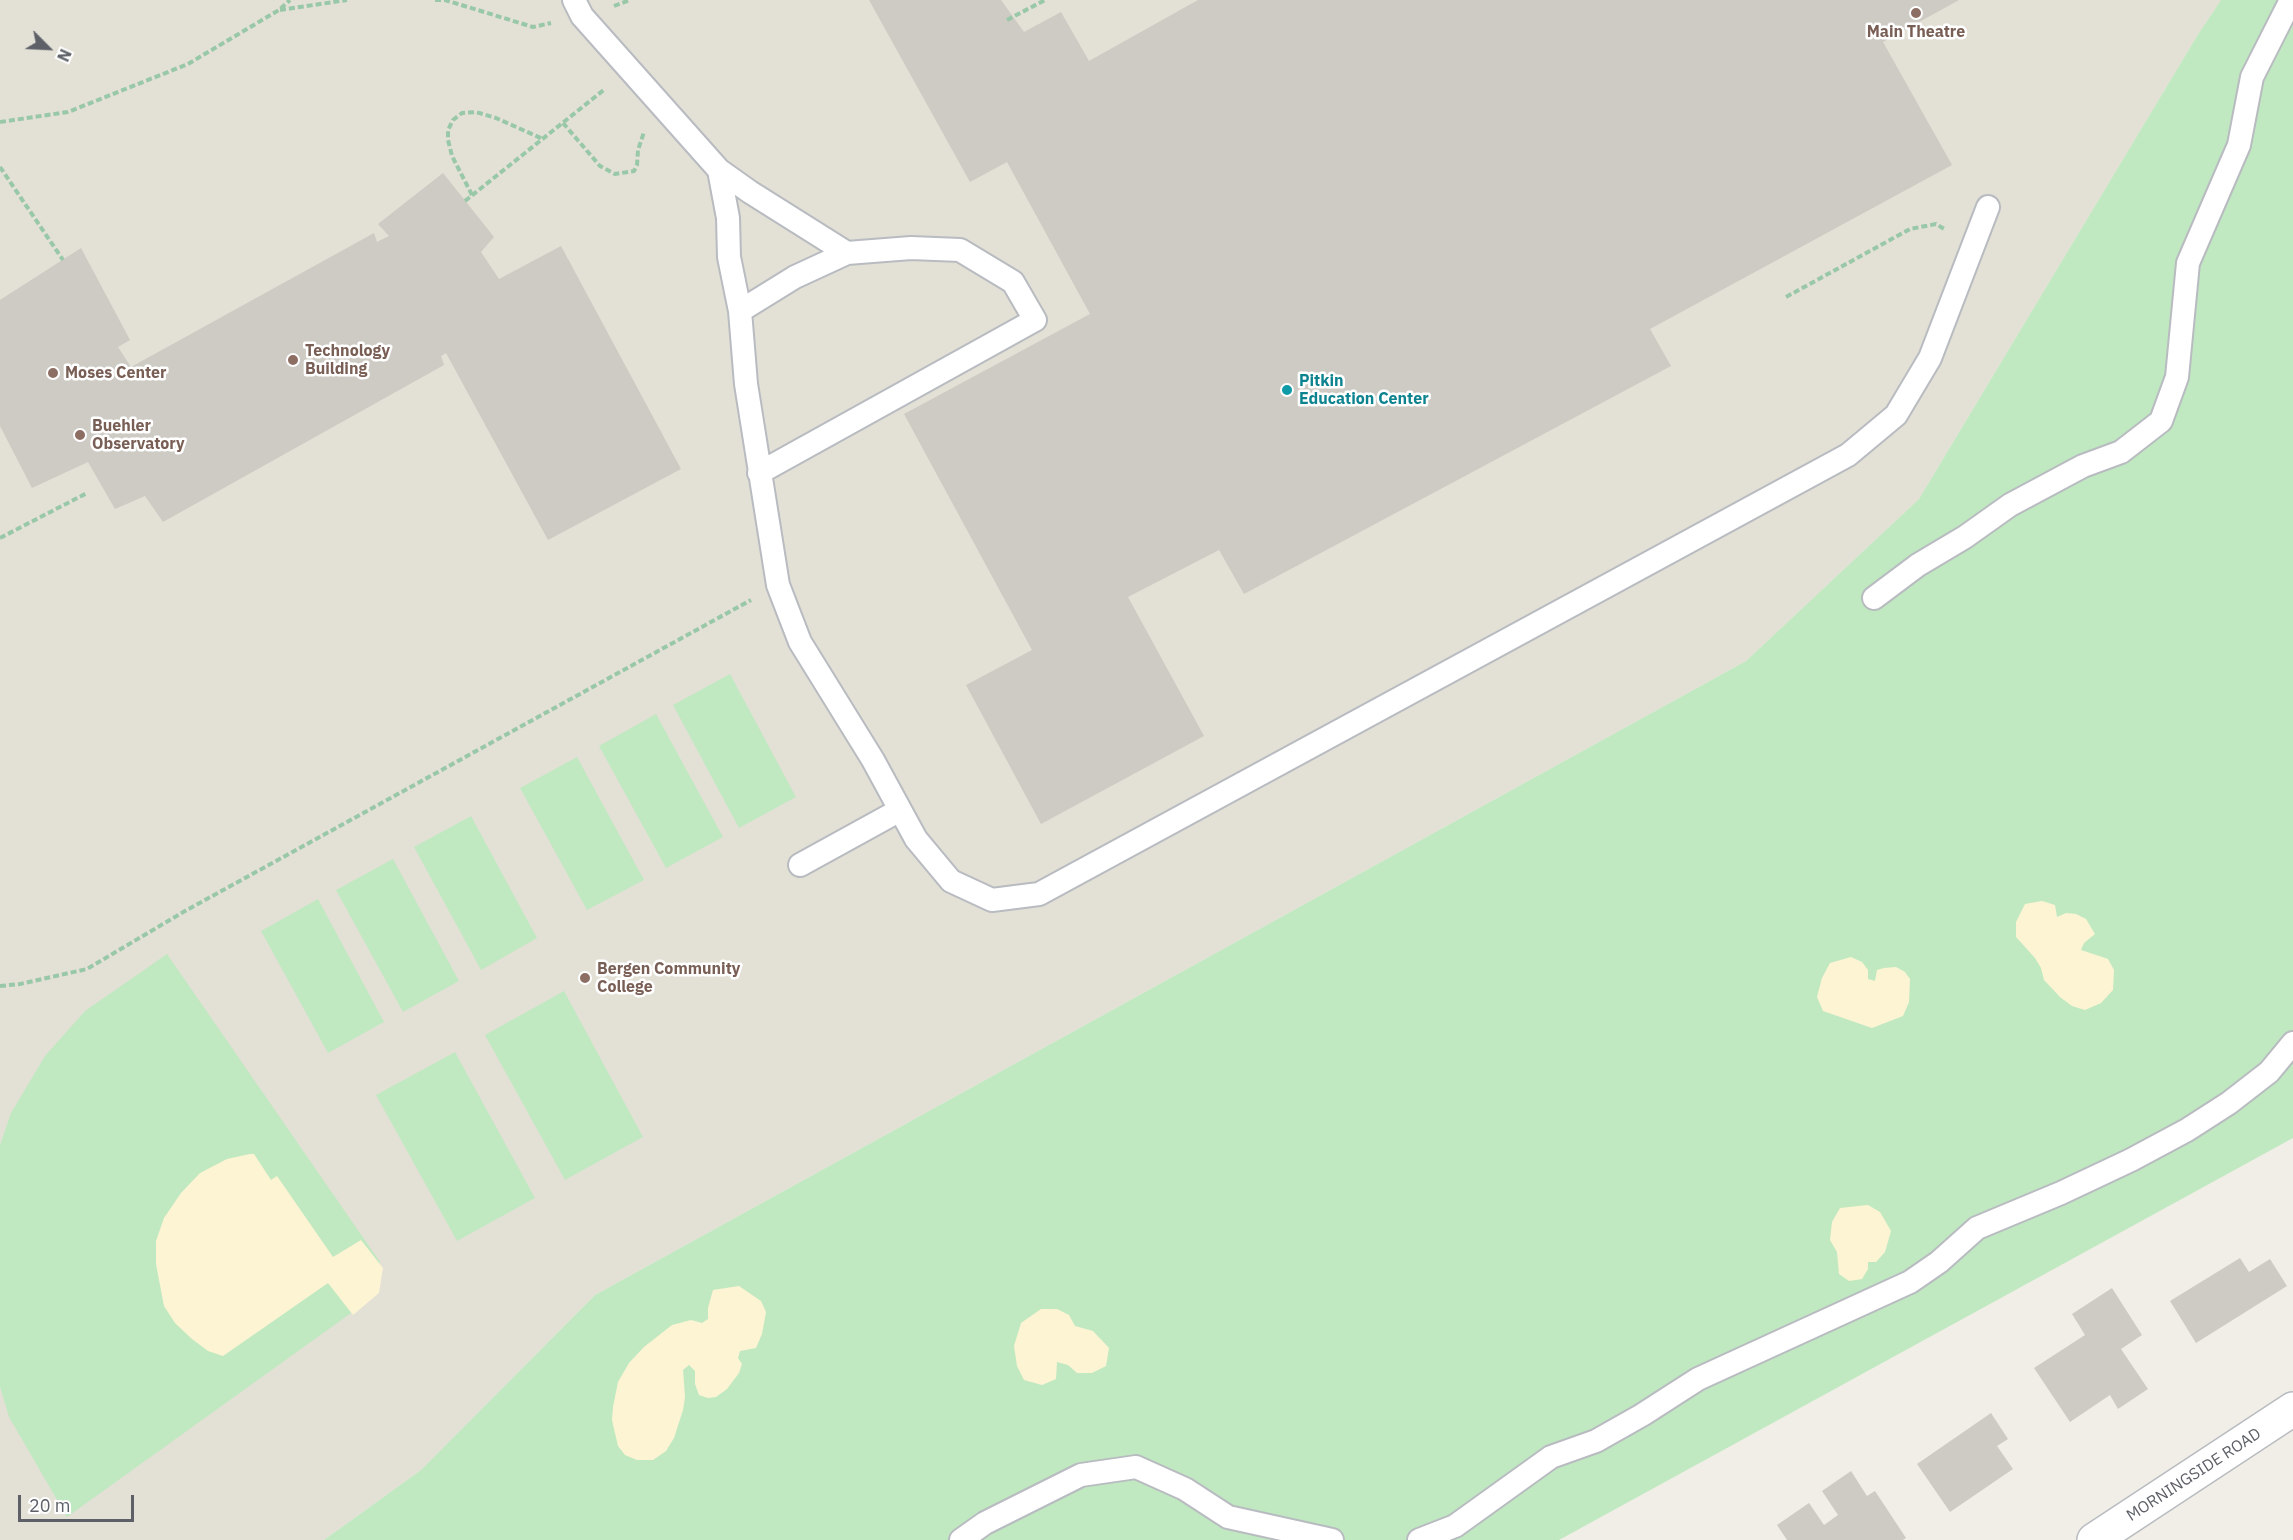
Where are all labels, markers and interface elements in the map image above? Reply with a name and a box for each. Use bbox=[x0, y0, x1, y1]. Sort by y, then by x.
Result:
marker: Main Theatre bbox=[1909, 6, 1923, 20]
north arrow bbox=[18, 18, 78, 78]
place label: Main Theatre bbox=[1867, 22, 1965, 42]
text: N bbox=[53, 46, 76, 65]
place label: Technology Building bbox=[305, 341, 390, 379]
marker: Technology Building bbox=[286, 353, 300, 367]
place label: Moses Center bbox=[65, 363, 166, 383]
marker: Moses Center bbox=[46, 366, 60, 380]
place label: Pitkin Education Center bbox=[1299, 371, 1429, 409]
marker: Pitkin Education Center bbox=[1280, 383, 1294, 397]
place label: Buehler Observatory bbox=[92, 416, 184, 454]
marker: Buehler Observatory bbox=[73, 428, 87, 442]
place label: Bergen Community College bbox=[597, 959, 740, 997]
marker: Bergen Community College bbox=[578, 971, 592, 985]
street label: MORNINGSIDE ROAD bbox=[2123, 1424, 2265, 1526]
scale bar bbox=[21, 1483, 136, 1521]
text: 20 m bbox=[29, 1494, 71, 1517]

